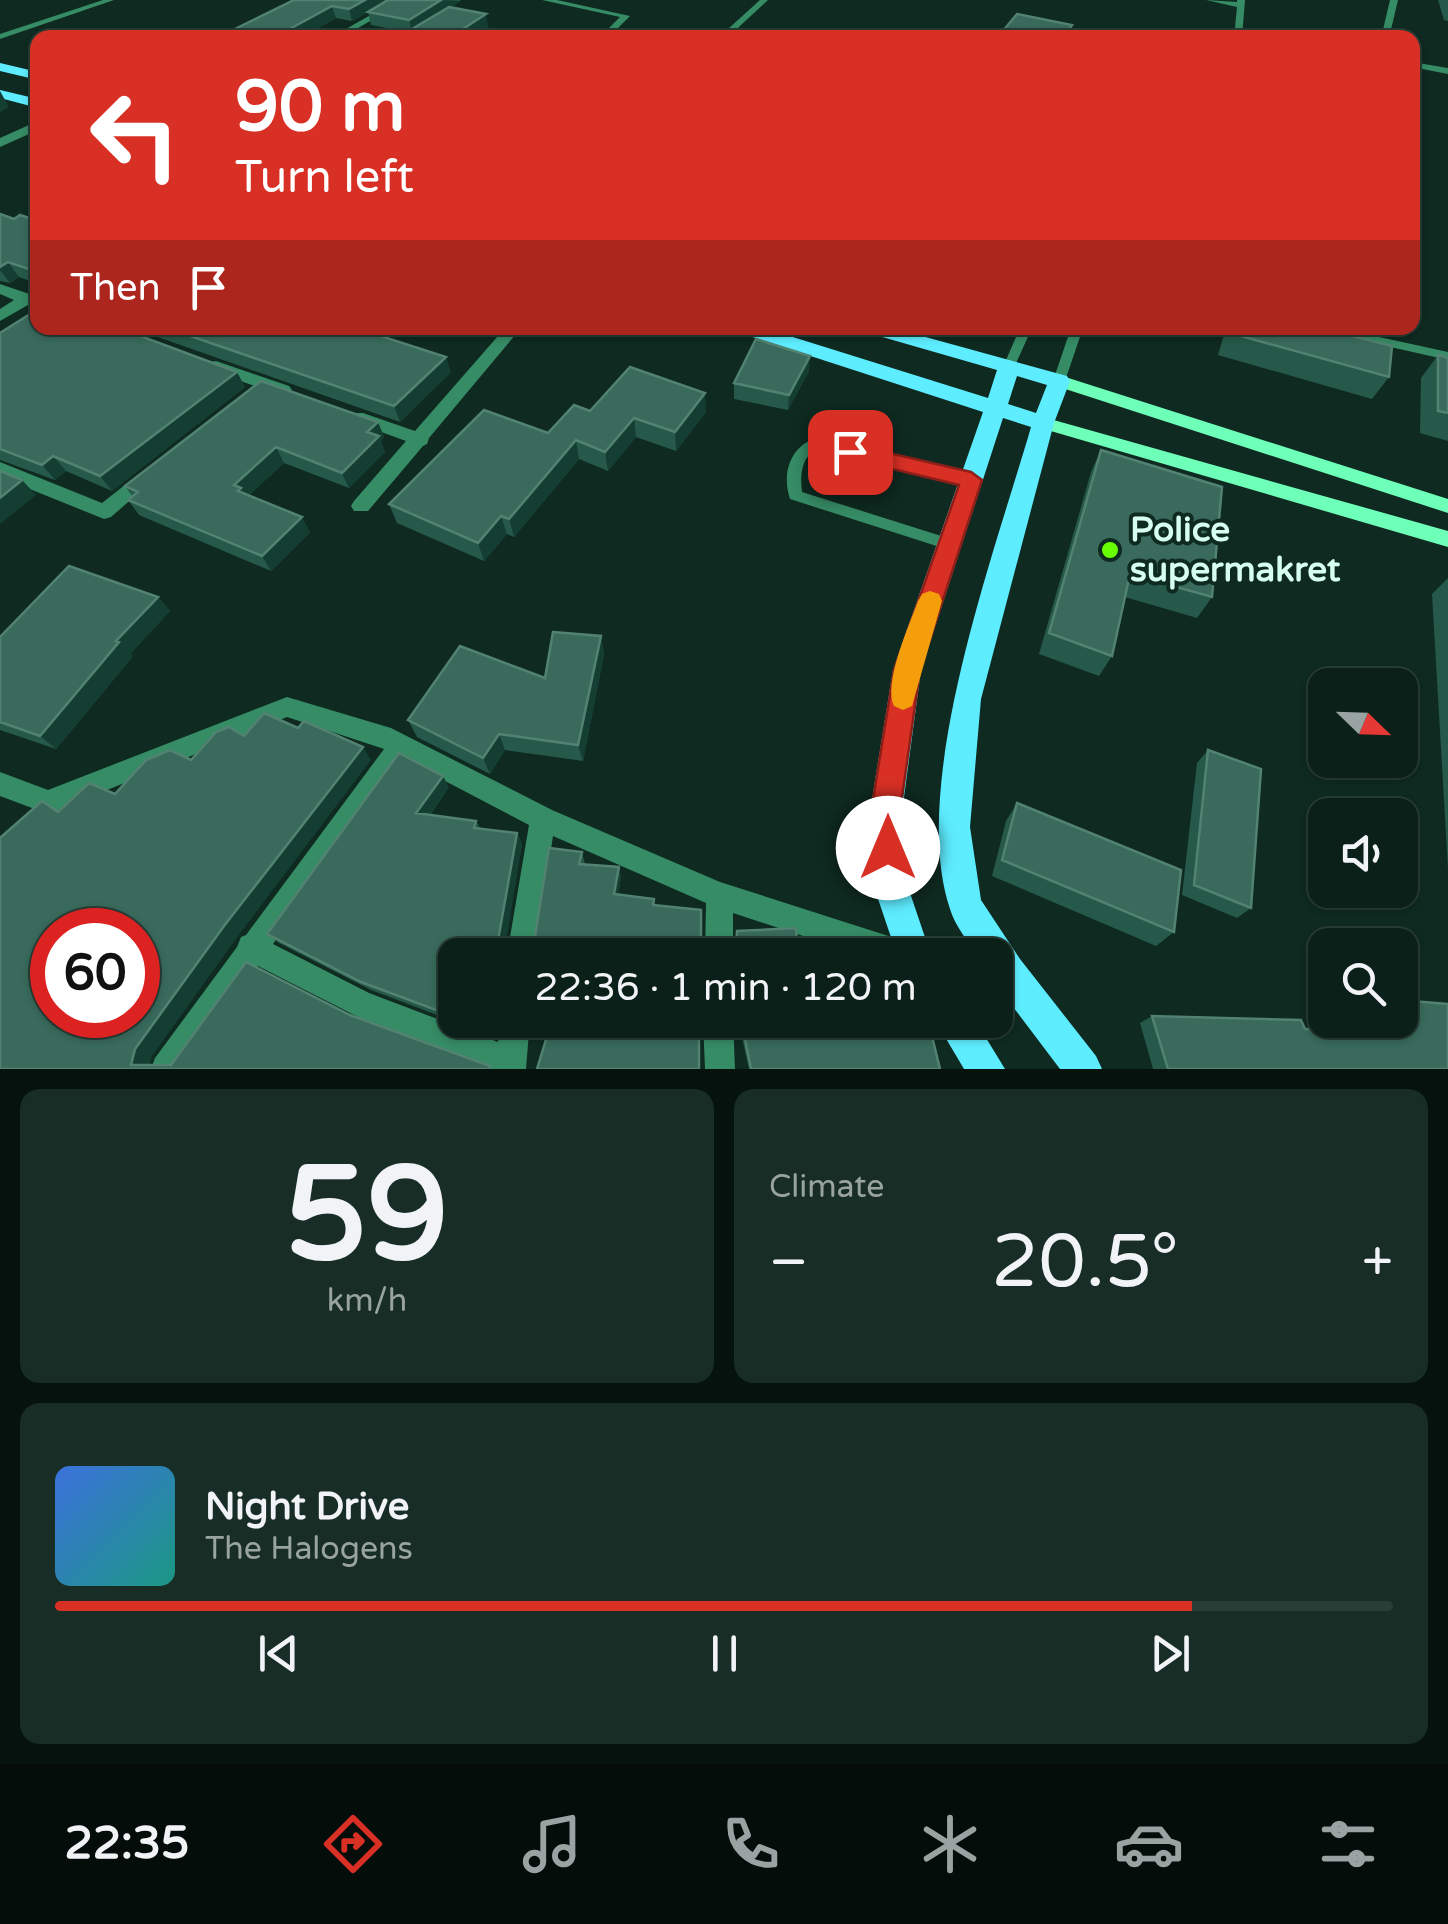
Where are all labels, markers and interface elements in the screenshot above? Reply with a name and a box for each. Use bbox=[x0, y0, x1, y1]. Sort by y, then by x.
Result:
text: 90 m bbox=[235, 66, 405, 150]
icon: left bbox=[70, 70, 200, 200]
text: Turn left bbox=[235, 151, 414, 205]
icon: arrive bbox=[181, 260, 236, 315]
text: Then bbox=[70, 265, 161, 311]
pin bbox=[808, 410, 893, 495]
icon: arrive bbox=[823, 425, 878, 480]
place label: Police supermakret bbox=[1130, 509, 1341, 591]
marker: Police supermakret bbox=[1099, 539, 1121, 561]
north arrow bbox=[1308, 668, 1418, 778]
map controls bbox=[1308, 668, 1418, 1038]
position arrow bbox=[836, 796, 940, 900]
button: sound bbox=[1308, 798, 1418, 908]
speed limit sign: 60 bbox=[30, 908, 160, 1038]
button: search bbox=[1308, 928, 1418, 1038]
text: 22:36 · 1 min · 120 m bbox=[534, 965, 917, 1011]
text: 59 bbox=[285, 1139, 449, 1295]
text: Climate bbox=[769, 1168, 884, 1206]
text: 20.5° bbox=[991, 1217, 1179, 1307]
text: − bbox=[769, 1230, 808, 1296]
text: + bbox=[1362, 1230, 1393, 1296]
text: km/h bbox=[327, 1282, 407, 1320]
text: Night Drive bbox=[205, 1484, 409, 1530]
text: The Halogens bbox=[205, 1530, 413, 1568]
icon: previous bbox=[251, 1626, 306, 1681]
icon: pause bbox=[697, 1626, 752, 1681]
icon: next bbox=[1143, 1626, 1198, 1681]
icon: directions bbox=[318, 1809, 388, 1879]
icon: music bbox=[517, 1809, 587, 1879]
icon: phone bbox=[716, 1809, 786, 1879]
icon: climate bbox=[915, 1809, 985, 1879]
icon: car bbox=[1114, 1809, 1184, 1879]
icon: filters bbox=[1313, 1809, 1383, 1879]
text: 22:35 bbox=[65, 1817, 189, 1871]

